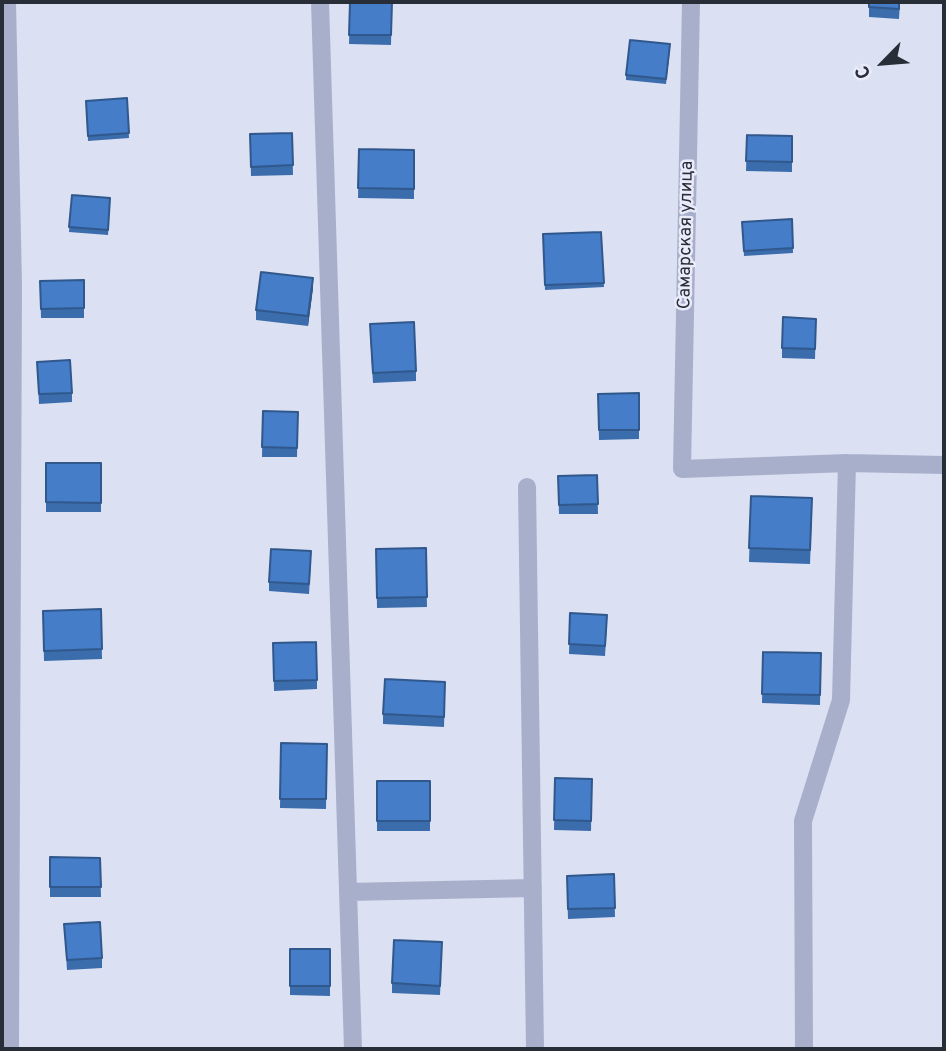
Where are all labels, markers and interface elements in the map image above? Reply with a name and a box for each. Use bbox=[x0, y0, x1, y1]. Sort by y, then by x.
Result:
north arrow bbox=[848, 28, 918, 98]
text: С bbox=[851, 61, 877, 82]
street label: Самарская улица bbox=[675, 161, 699, 309]

